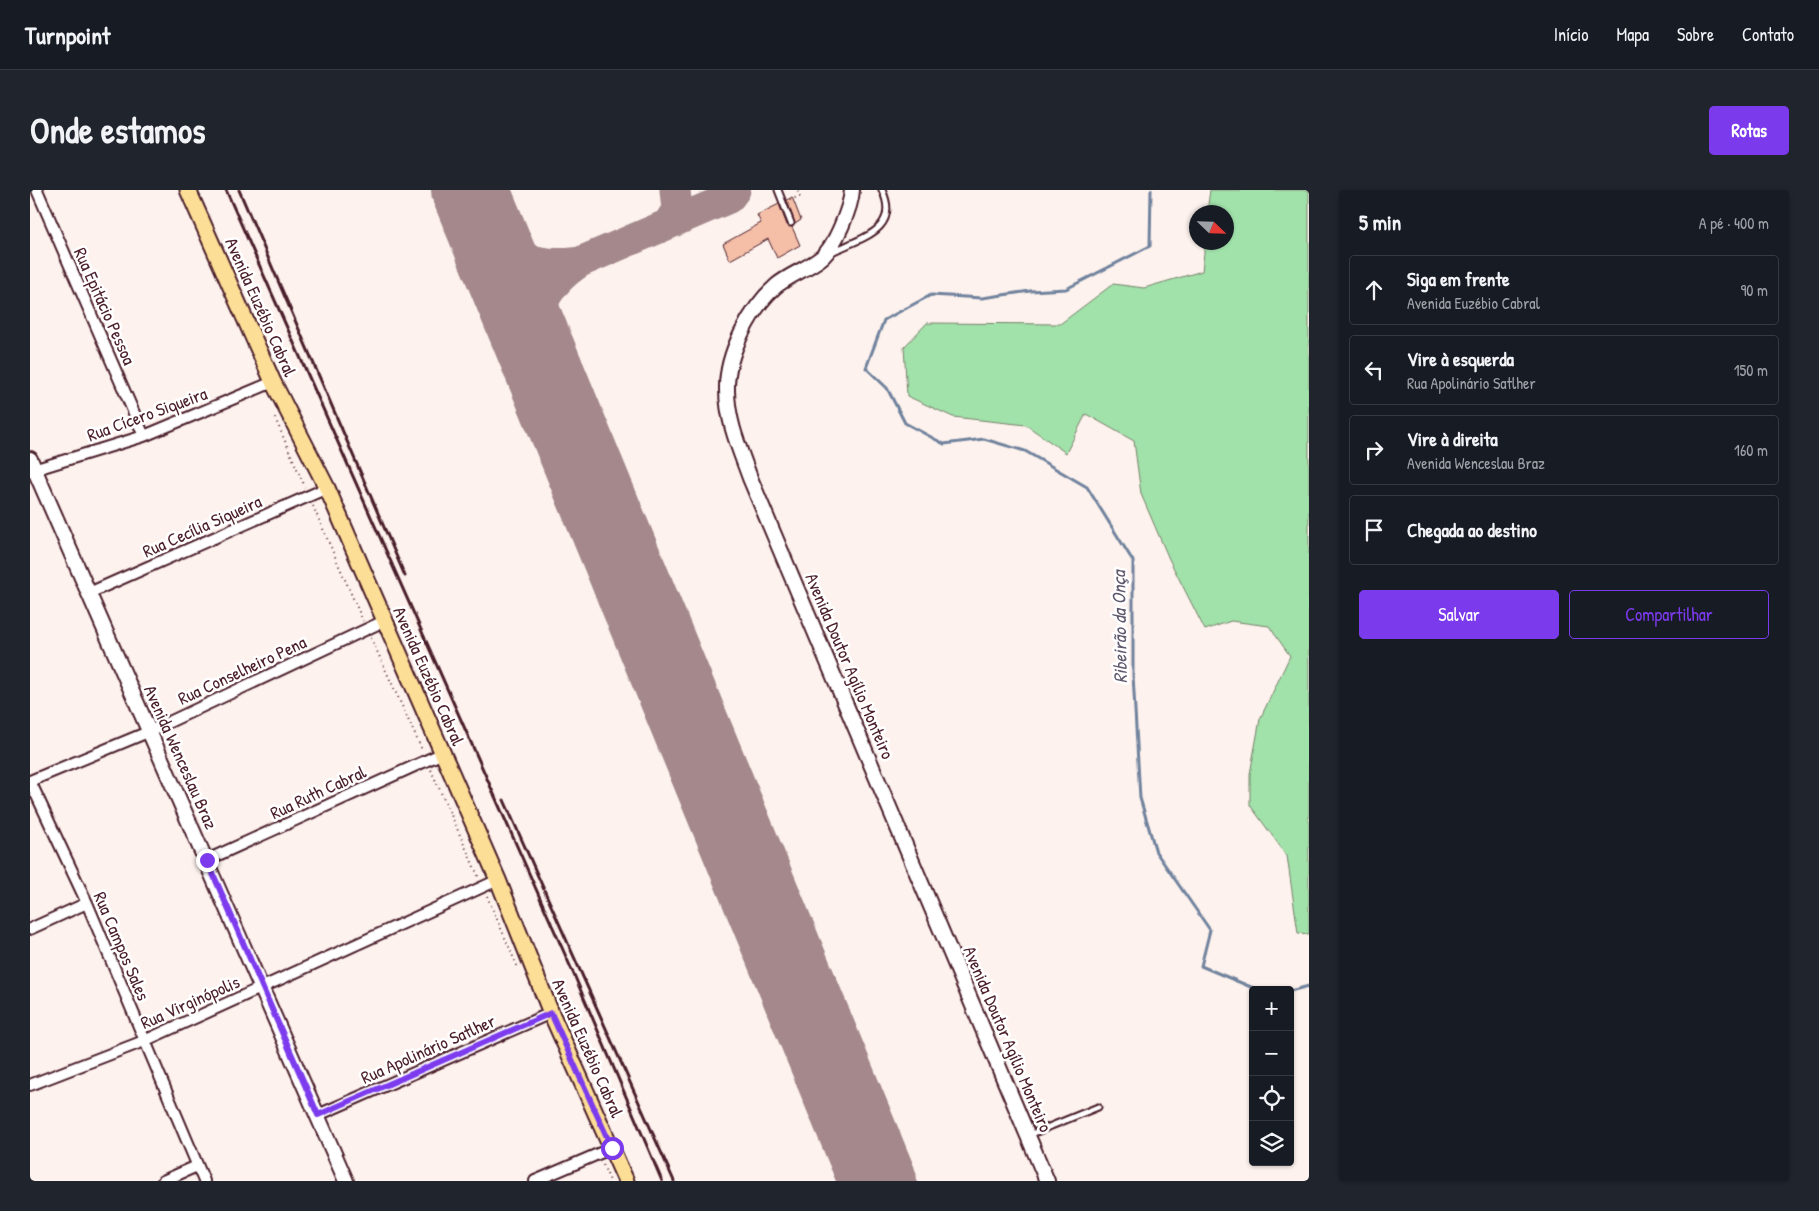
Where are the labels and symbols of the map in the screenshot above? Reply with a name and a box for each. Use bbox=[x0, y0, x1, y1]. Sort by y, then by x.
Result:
north arrow bbox=[1189, 205, 1234, 250]
street label: Avenida Euzébio Cabral bbox=[219, 234, 303, 381]
street label: Rua Epitácio Pessoa bbox=[68, 243, 142, 369]
street label: Rua Cícero Siqueira bbox=[84, 381, 210, 447]
street label: Rua Cecília Siqueira bbox=[139, 489, 265, 563]
water label: Ribeirão da Onça bbox=[1105, 568, 1133, 683]
street label: Avenida Doutor Agílio Monteiro bbox=[799, 569, 901, 763]
street label: Avenida Euzébio Cabral bbox=[387, 603, 471, 750]
street label: Rua Conselheiro Pena bbox=[174, 629, 310, 711]
street label: Avenida Wenceslau Braz bbox=[138, 681, 224, 833]
street label: Rua Ruth Cabral bbox=[266, 759, 370, 825]
route end bbox=[196, 849, 219, 872]
street label: Rua Campos Sales bbox=[88, 888, 156, 1004]
street label: Avenida Doutor Agílio Monteiro bbox=[957, 942, 1059, 1136]
street label: Rua Virginópolis bbox=[137, 969, 243, 1035]
street label: Avenida Euzébio Cabral bbox=[546, 975, 630, 1122]
street label: Rua Apolinário Satlher bbox=[357, 1008, 499, 1090]
route start bbox=[601, 1137, 624, 1160]

